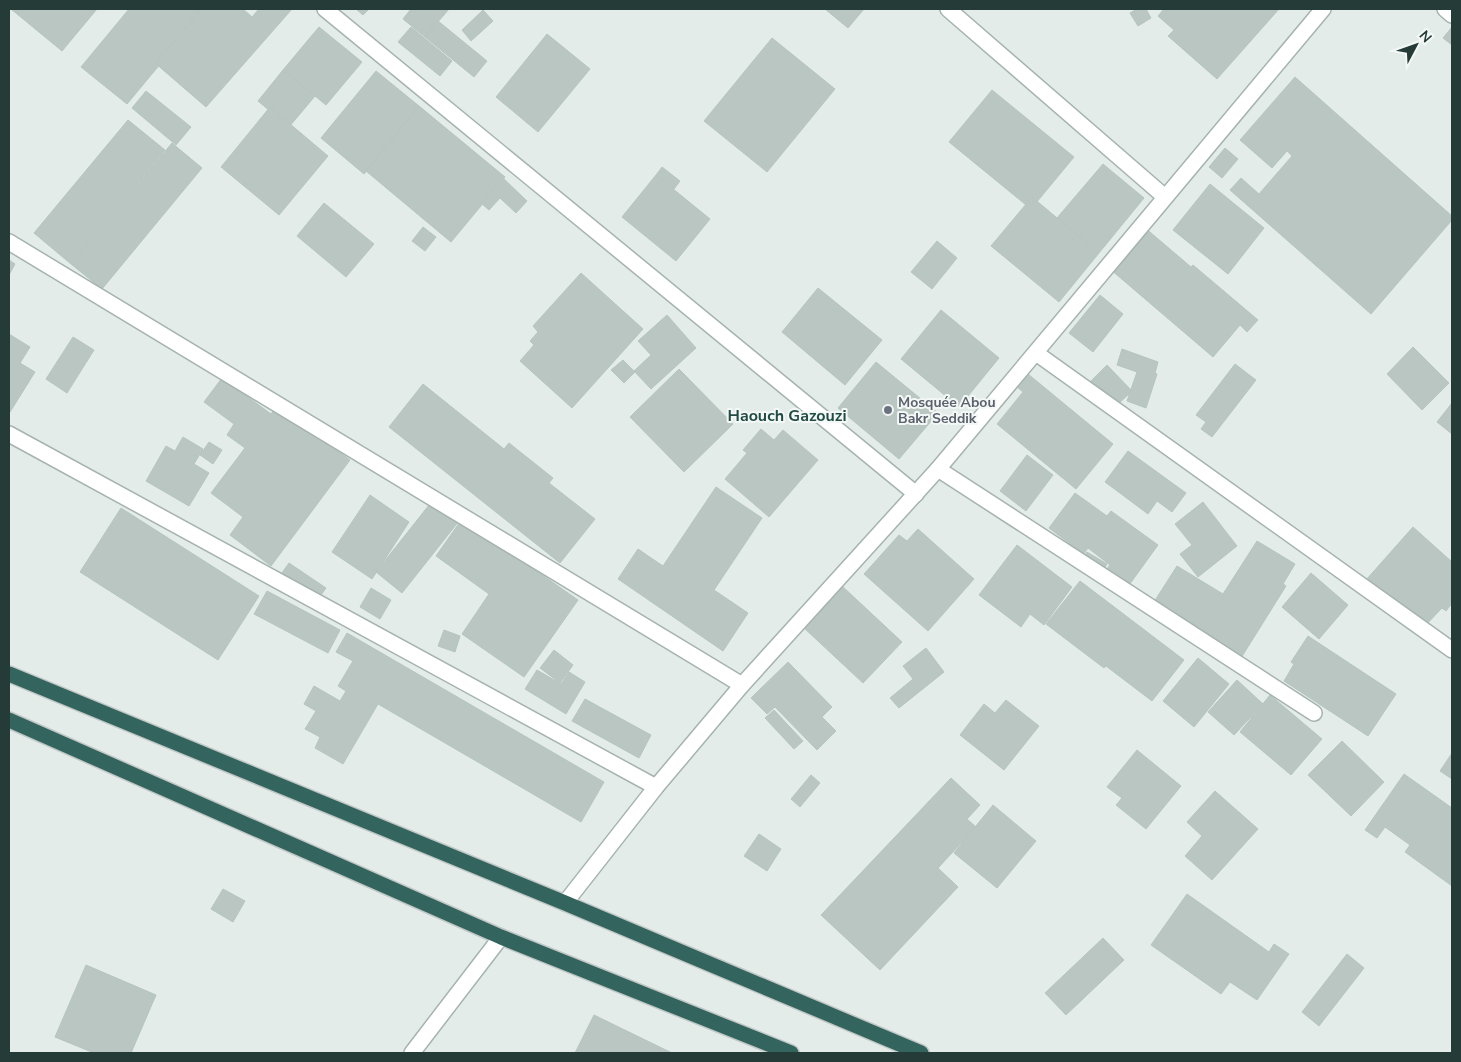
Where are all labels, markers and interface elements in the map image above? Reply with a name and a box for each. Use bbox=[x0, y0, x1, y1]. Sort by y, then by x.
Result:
north arrow bbox=[1391, 20, 1441, 70]
text: N bbox=[1415, 27, 1436, 47]
place label: Mosquée Abou Bakr Seddik bbox=[898, 393, 996, 428]
marker: Mosquée Abou Bakr Seddik bbox=[882, 404, 894, 416]
district label: Haouch Gazouzi bbox=[728, 405, 846, 427]

